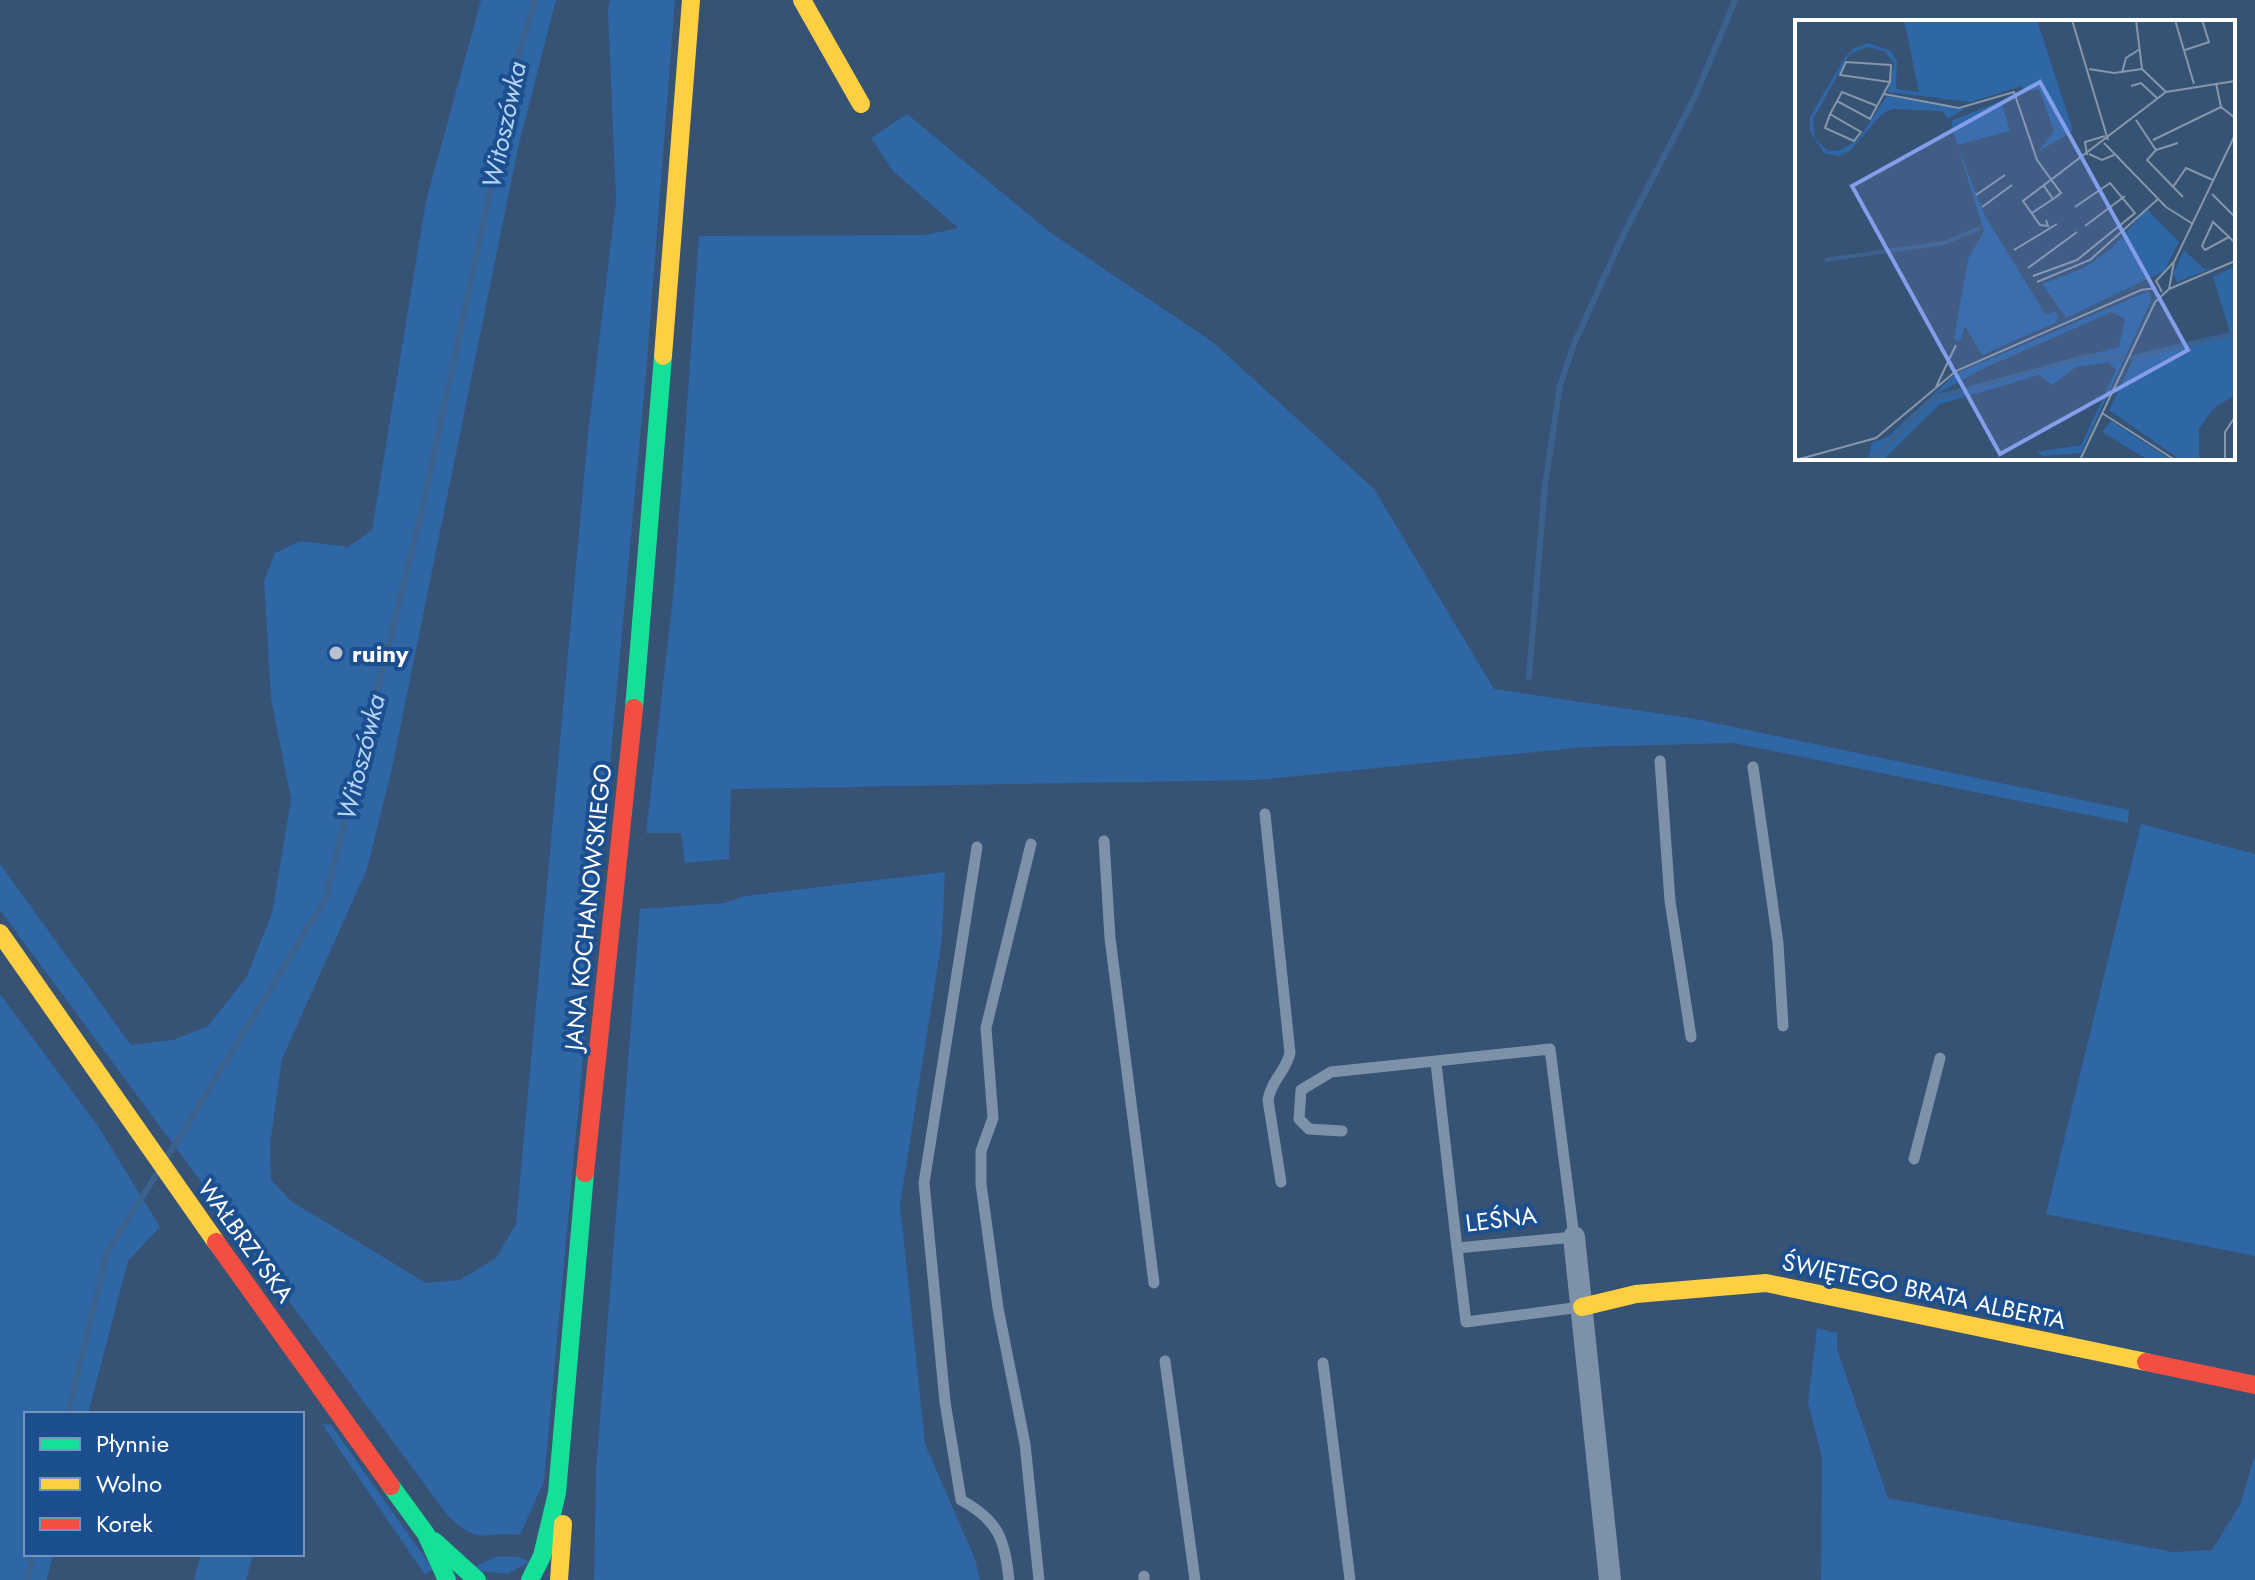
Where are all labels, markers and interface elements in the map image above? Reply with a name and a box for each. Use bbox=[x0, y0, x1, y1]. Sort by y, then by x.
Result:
inset map bbox=[1795, 20, 2235, 460]
water label: Witoszówka bbox=[472, 57, 536, 192]
place label: ruiny bbox=[352, 636, 409, 671]
marker: ruiny bbox=[327, 644, 345, 662]
water label: Witoszówka bbox=[327, 689, 395, 824]
street label: JANA KOCHANOWSKIEGO bbox=[555, 762, 620, 1055]
street label: WAŁBRZYSKA bbox=[189, 1172, 303, 1310]
street label: LEŚNA bbox=[1463, 1197, 1539, 1241]
street label: ŚWIĘTEGO BRATA ALBERTA bbox=[1779, 1244, 2069, 1338]
legend bbox=[24, 1412, 304, 1556]
text: Płynnie bbox=[96, 1426, 169, 1461]
text: Wolno bbox=[96, 1466, 162, 1501]
text: Korek bbox=[96, 1506, 153, 1541]

